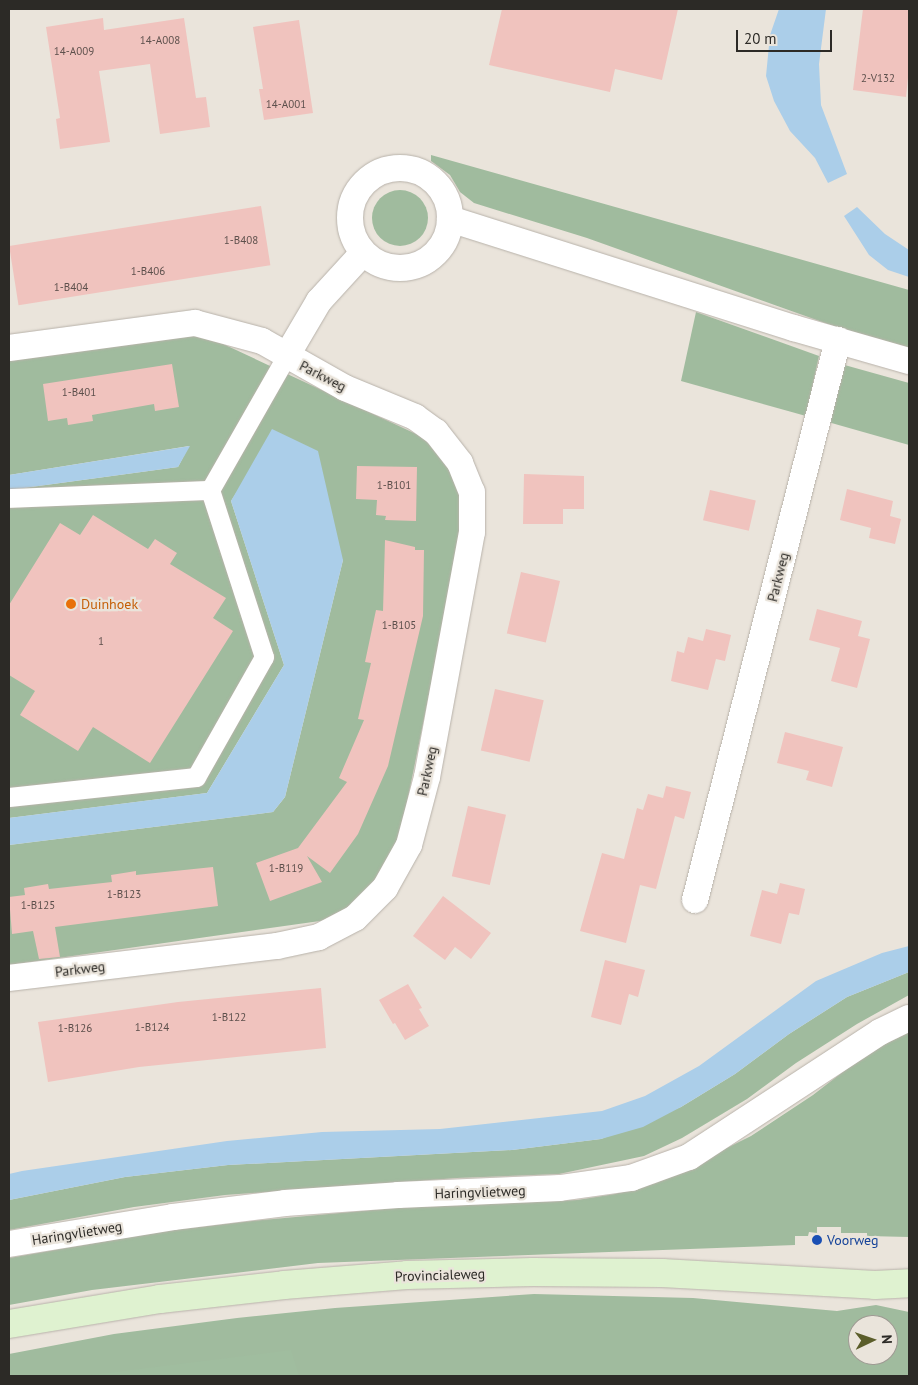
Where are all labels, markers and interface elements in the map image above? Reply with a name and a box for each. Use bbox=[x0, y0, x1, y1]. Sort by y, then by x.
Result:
scale bar bbox=[738, 20, 834, 52]
text: 20 m bbox=[744, 29, 777, 48]
house number: 14-A008 bbox=[140, 33, 180, 47]
house number: 14-A009 bbox=[54, 44, 94, 58]
house number: 2-V132 bbox=[861, 71, 895, 85]
house number: 14-A001 bbox=[266, 97, 306, 111]
house number: 1-B408 bbox=[224, 233, 258, 247]
house number: 1-B406 bbox=[131, 264, 165, 278]
house number: 1-B404 bbox=[54, 280, 88, 294]
street label: Parkweg bbox=[297, 357, 349, 395]
house number: 1-B401 bbox=[62, 385, 96, 399]
house number: 1-B101 bbox=[377, 478, 411, 492]
street label: Parkweg bbox=[764, 551, 792, 603]
place label: Duinhoek bbox=[81, 596, 138, 612]
marker: Duinhoek bbox=[65, 598, 77, 610]
house number: 1-B105 bbox=[382, 618, 416, 632]
house number: 1 bbox=[98, 634, 104, 648]
street label: Parkweg bbox=[414, 745, 440, 797]
house number: 1-B119 bbox=[269, 861, 303, 875]
house number: 1-B123 bbox=[107, 887, 141, 901]
house number: 1-B125 bbox=[21, 898, 55, 912]
street label: Parkweg bbox=[54, 958, 106, 980]
house number: 1-B122 bbox=[212, 1010, 246, 1024]
house number: 1-B124 bbox=[135, 1020, 169, 1034]
house number: 1-B126 bbox=[58, 1021, 92, 1035]
street label: Haringvlietweg bbox=[434, 1182, 526, 1202]
street label: Haringvlietweg bbox=[31, 1218, 123, 1248]
place label: Voorweg bbox=[827, 1232, 879, 1248]
marker: Voorweg bbox=[811, 1234, 823, 1246]
street label: Provincialeweg bbox=[395, 1265, 485, 1285]
north arrow bbox=[848, 1315, 898, 1365]
text: N bbox=[878, 1334, 896, 1344]

